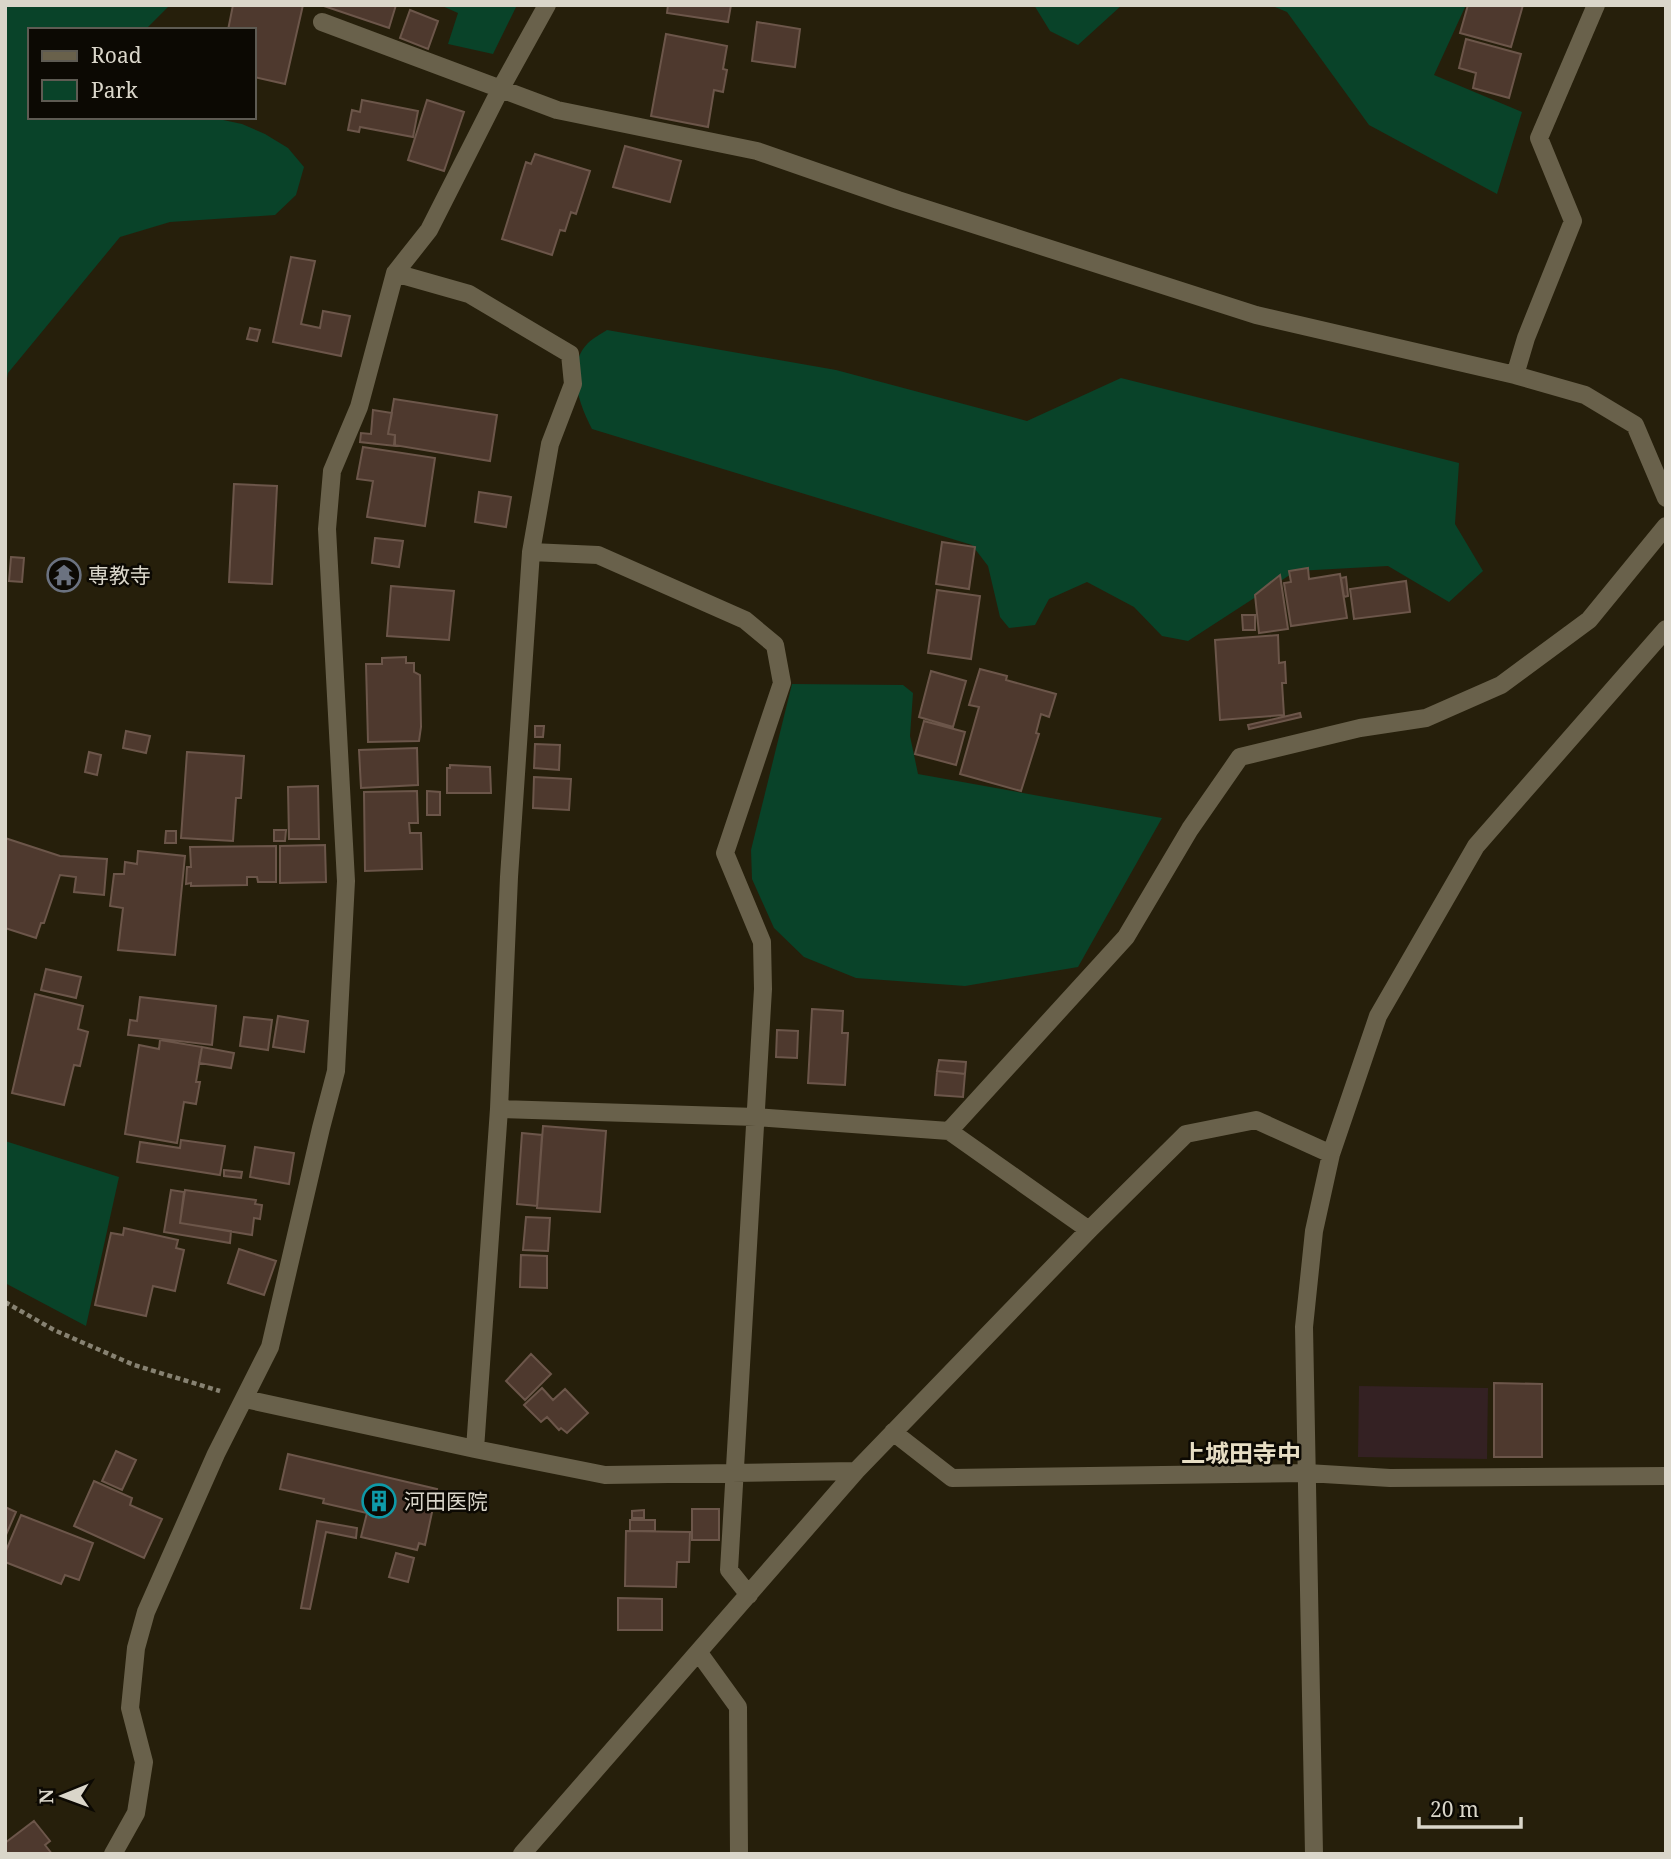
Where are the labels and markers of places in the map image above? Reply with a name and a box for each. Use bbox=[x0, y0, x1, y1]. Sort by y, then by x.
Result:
temple icon: 専教寺 bbox=[45, 556, 83, 594]
place label: 専教寺 bbox=[88, 561, 151, 589]
building icon: 河田医院 bbox=[360, 1482, 398, 1520]
place label: 河田医院 bbox=[404, 1487, 488, 1515]

